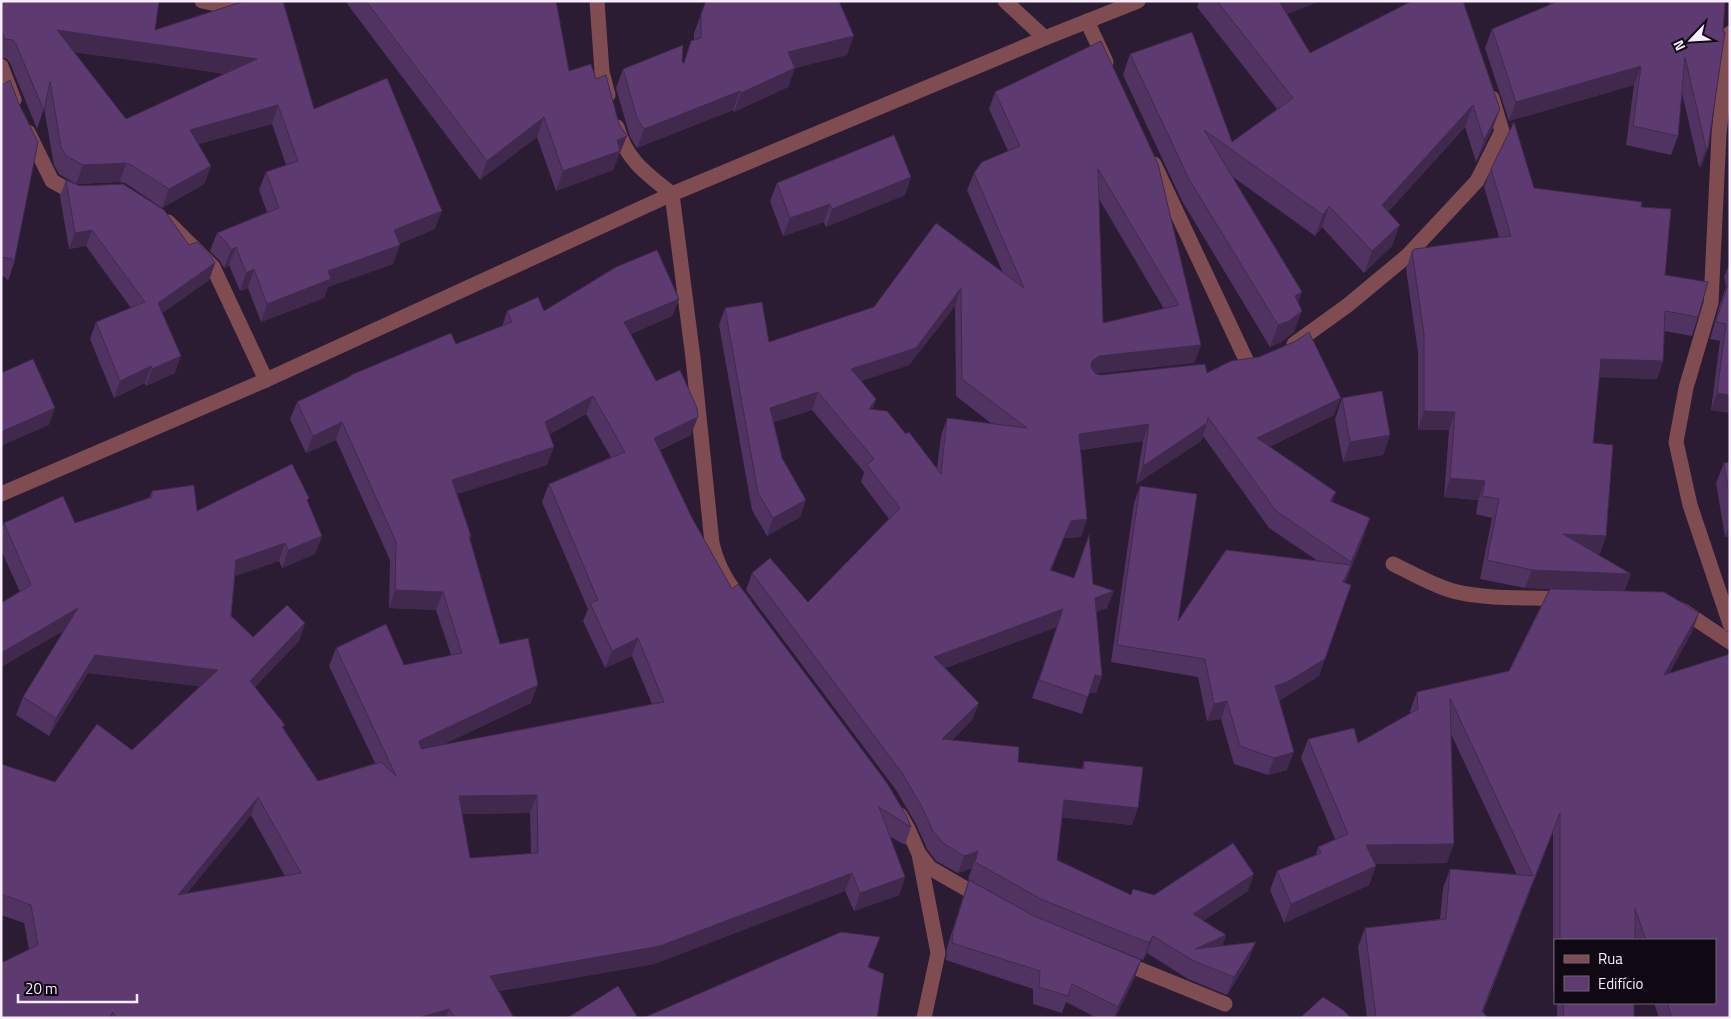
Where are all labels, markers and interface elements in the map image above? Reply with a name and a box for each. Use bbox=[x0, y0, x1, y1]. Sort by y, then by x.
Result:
north arrow bbox=[1666, 15, 1716, 65]
text: N bbox=[1667, 37, 1690, 55]
legend bbox=[1554, 939, 1716, 1004]
text: Rua bbox=[1598, 947, 1623, 970]
scale bar bbox=[18, 972, 136, 1004]
text: Edifício bbox=[1598, 972, 1643, 995]
text: 20 m bbox=[25, 977, 58, 1000]

